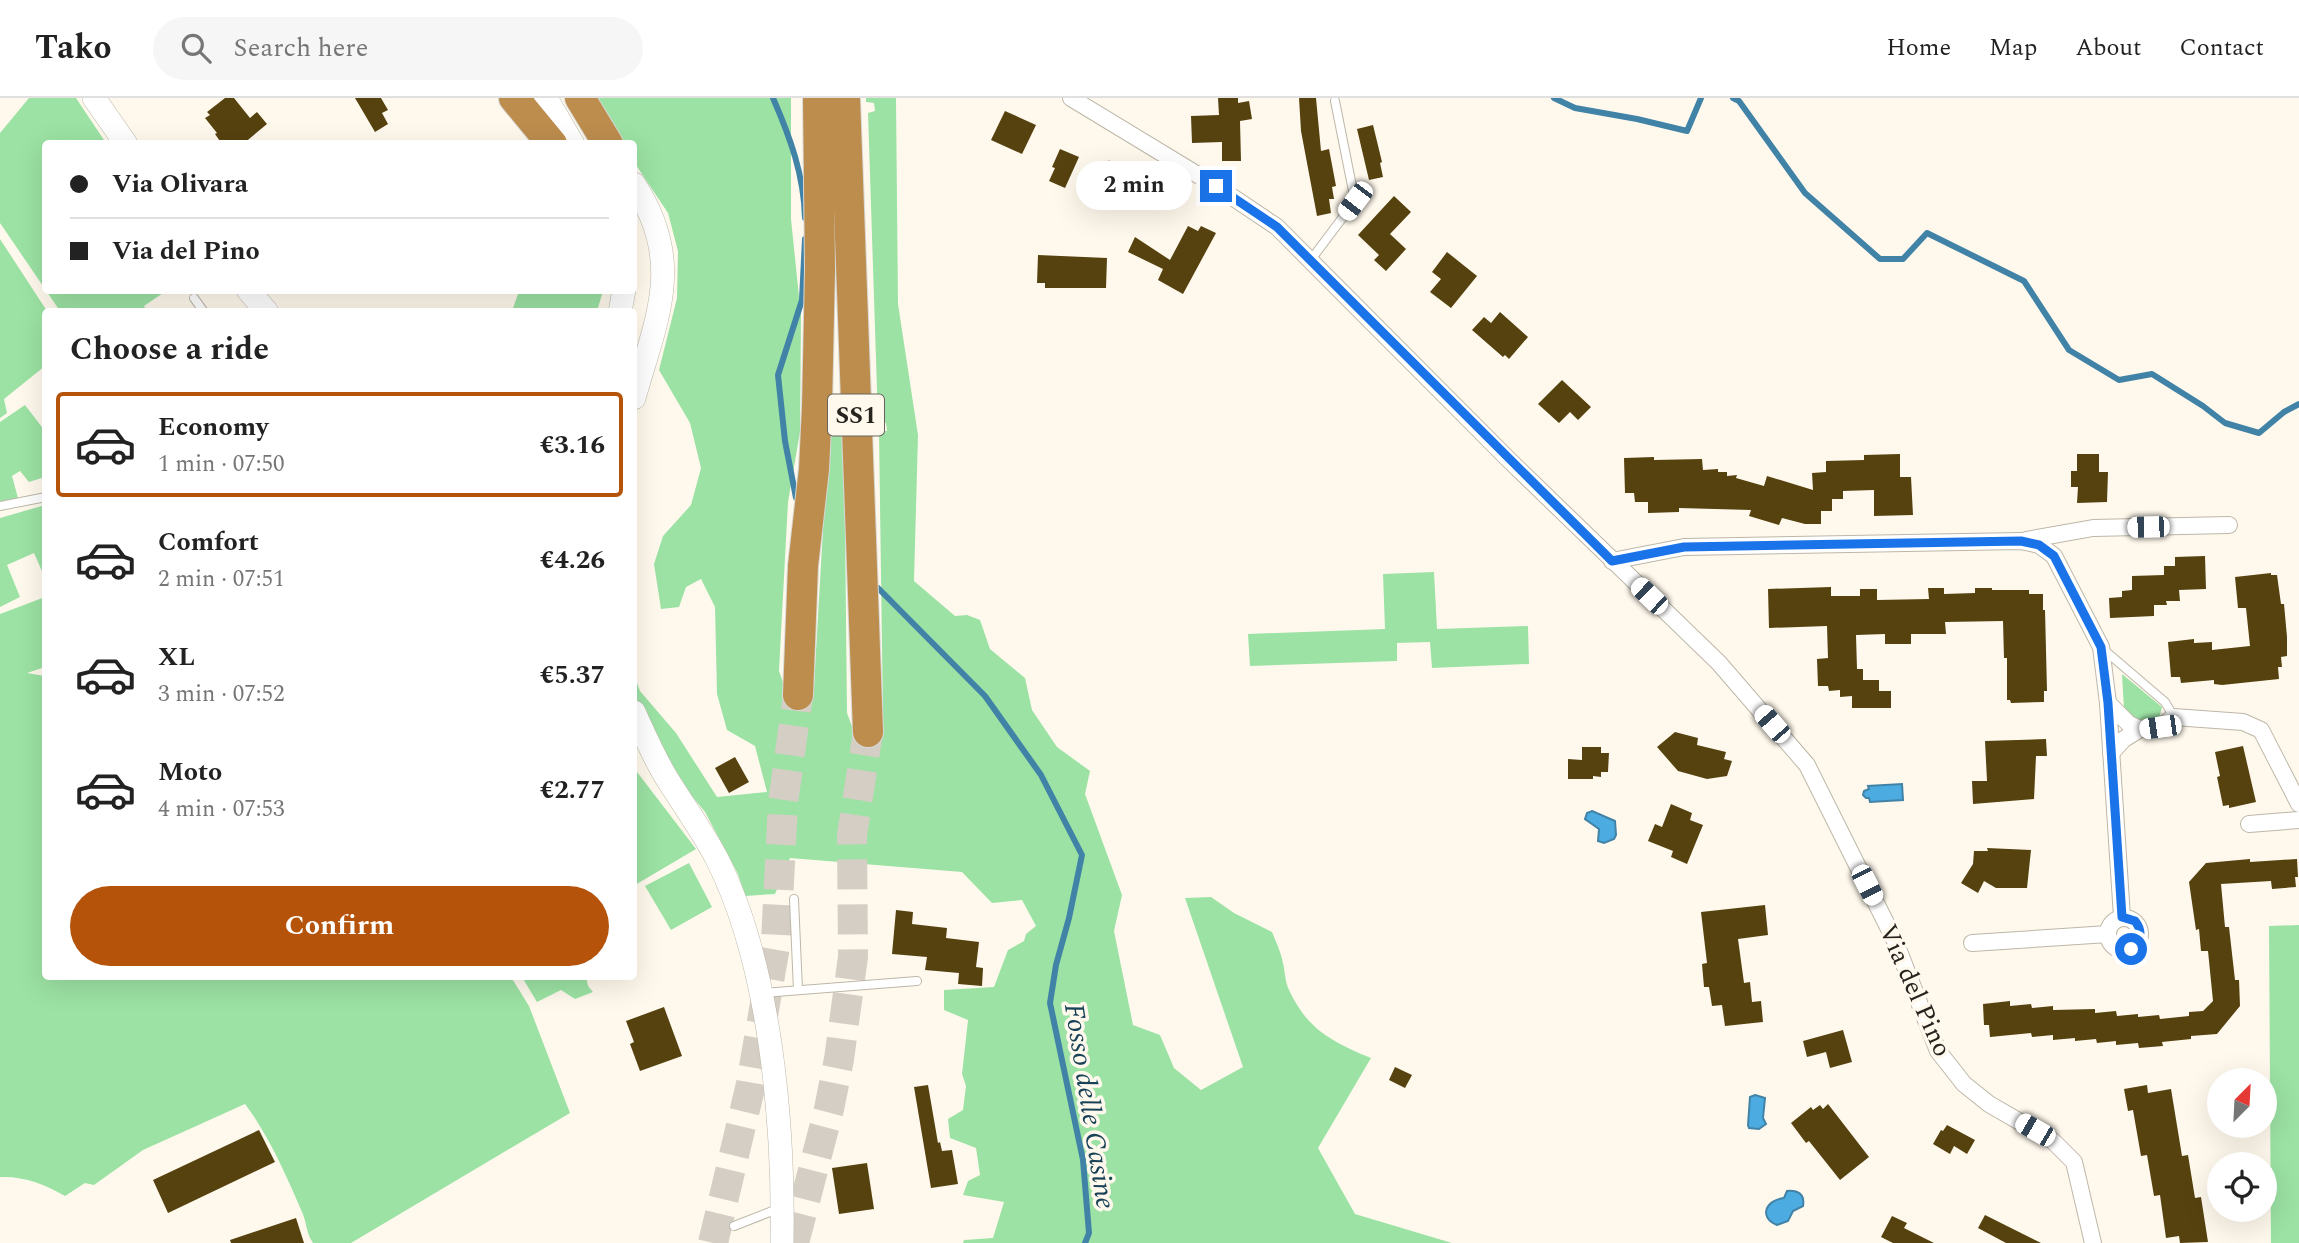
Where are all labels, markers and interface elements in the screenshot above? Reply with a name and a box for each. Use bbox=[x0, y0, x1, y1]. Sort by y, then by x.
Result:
search box bbox=[153, 17, 643, 80]
text: Tako bbox=[35, 23, 111, 73]
text: Search here bbox=[233, 28, 368, 68]
icon: search bbox=[177, 29, 215, 67]
text: Home bbox=[1886, 30, 1951, 66]
text: Map bbox=[1989, 30, 2037, 66]
text: About bbox=[2075, 30, 2141, 66]
text: Contact bbox=[2179, 30, 2264, 66]
callout: 2 min bbox=[1076, 162, 1192, 210]
text: Via Olivara bbox=[112, 164, 248, 204]
text: 2 min bbox=[1103, 168, 1165, 203]
route end bbox=[1200, 170, 1232, 202]
car bbox=[1334, 178, 1377, 224]
text: Via del Pino bbox=[112, 231, 260, 271]
text: Choose a ride bbox=[70, 325, 269, 374]
road number: SS1 bbox=[828, 394, 884, 436]
text: Economy bbox=[158, 407, 268, 447]
icon: car bbox=[74, 413, 137, 476]
text: €3.16 bbox=[540, 425, 605, 465]
text: 1 min · 07:50 bbox=[158, 447, 285, 482]
car bbox=[2127, 516, 2170, 538]
text: Comfort bbox=[158, 522, 259, 562]
icon: car bbox=[74, 528, 137, 591]
text: €4.26 bbox=[540, 540, 605, 580]
text: 2 min · 07:51 bbox=[158, 562, 285, 597]
car bbox=[1627, 574, 1672, 618]
text: XL bbox=[158, 637, 195, 677]
icon: car bbox=[74, 643, 137, 706]
text: €5.37 bbox=[540, 655, 605, 695]
text: 3 min · 07:52 bbox=[158, 677, 285, 712]
car bbox=[1751, 701, 1794, 747]
car bbox=[2138, 714, 2183, 740]
text: Moto bbox=[158, 752, 222, 792]
icon: car bbox=[74, 758, 137, 821]
text: €2.77 bbox=[540, 770, 605, 810]
text: 4 min · 07:53 bbox=[158, 792, 285, 827]
car bbox=[1849, 862, 1886, 908]
button: Confirm bbox=[70, 886, 609, 966]
street label: Via del Pino bbox=[1868, 918, 1962, 1063]
route start bbox=[2115, 933, 2147, 965]
water label: Fosso delle Casine bbox=[1052, 1000, 1127, 1212]
north arrow bbox=[2207, 1068, 2277, 1138]
map controls bbox=[2207, 1068, 2277, 1222]
car bbox=[2012, 1110, 2059, 1150]
button: locate bbox=[2207, 1152, 2277, 1222]

